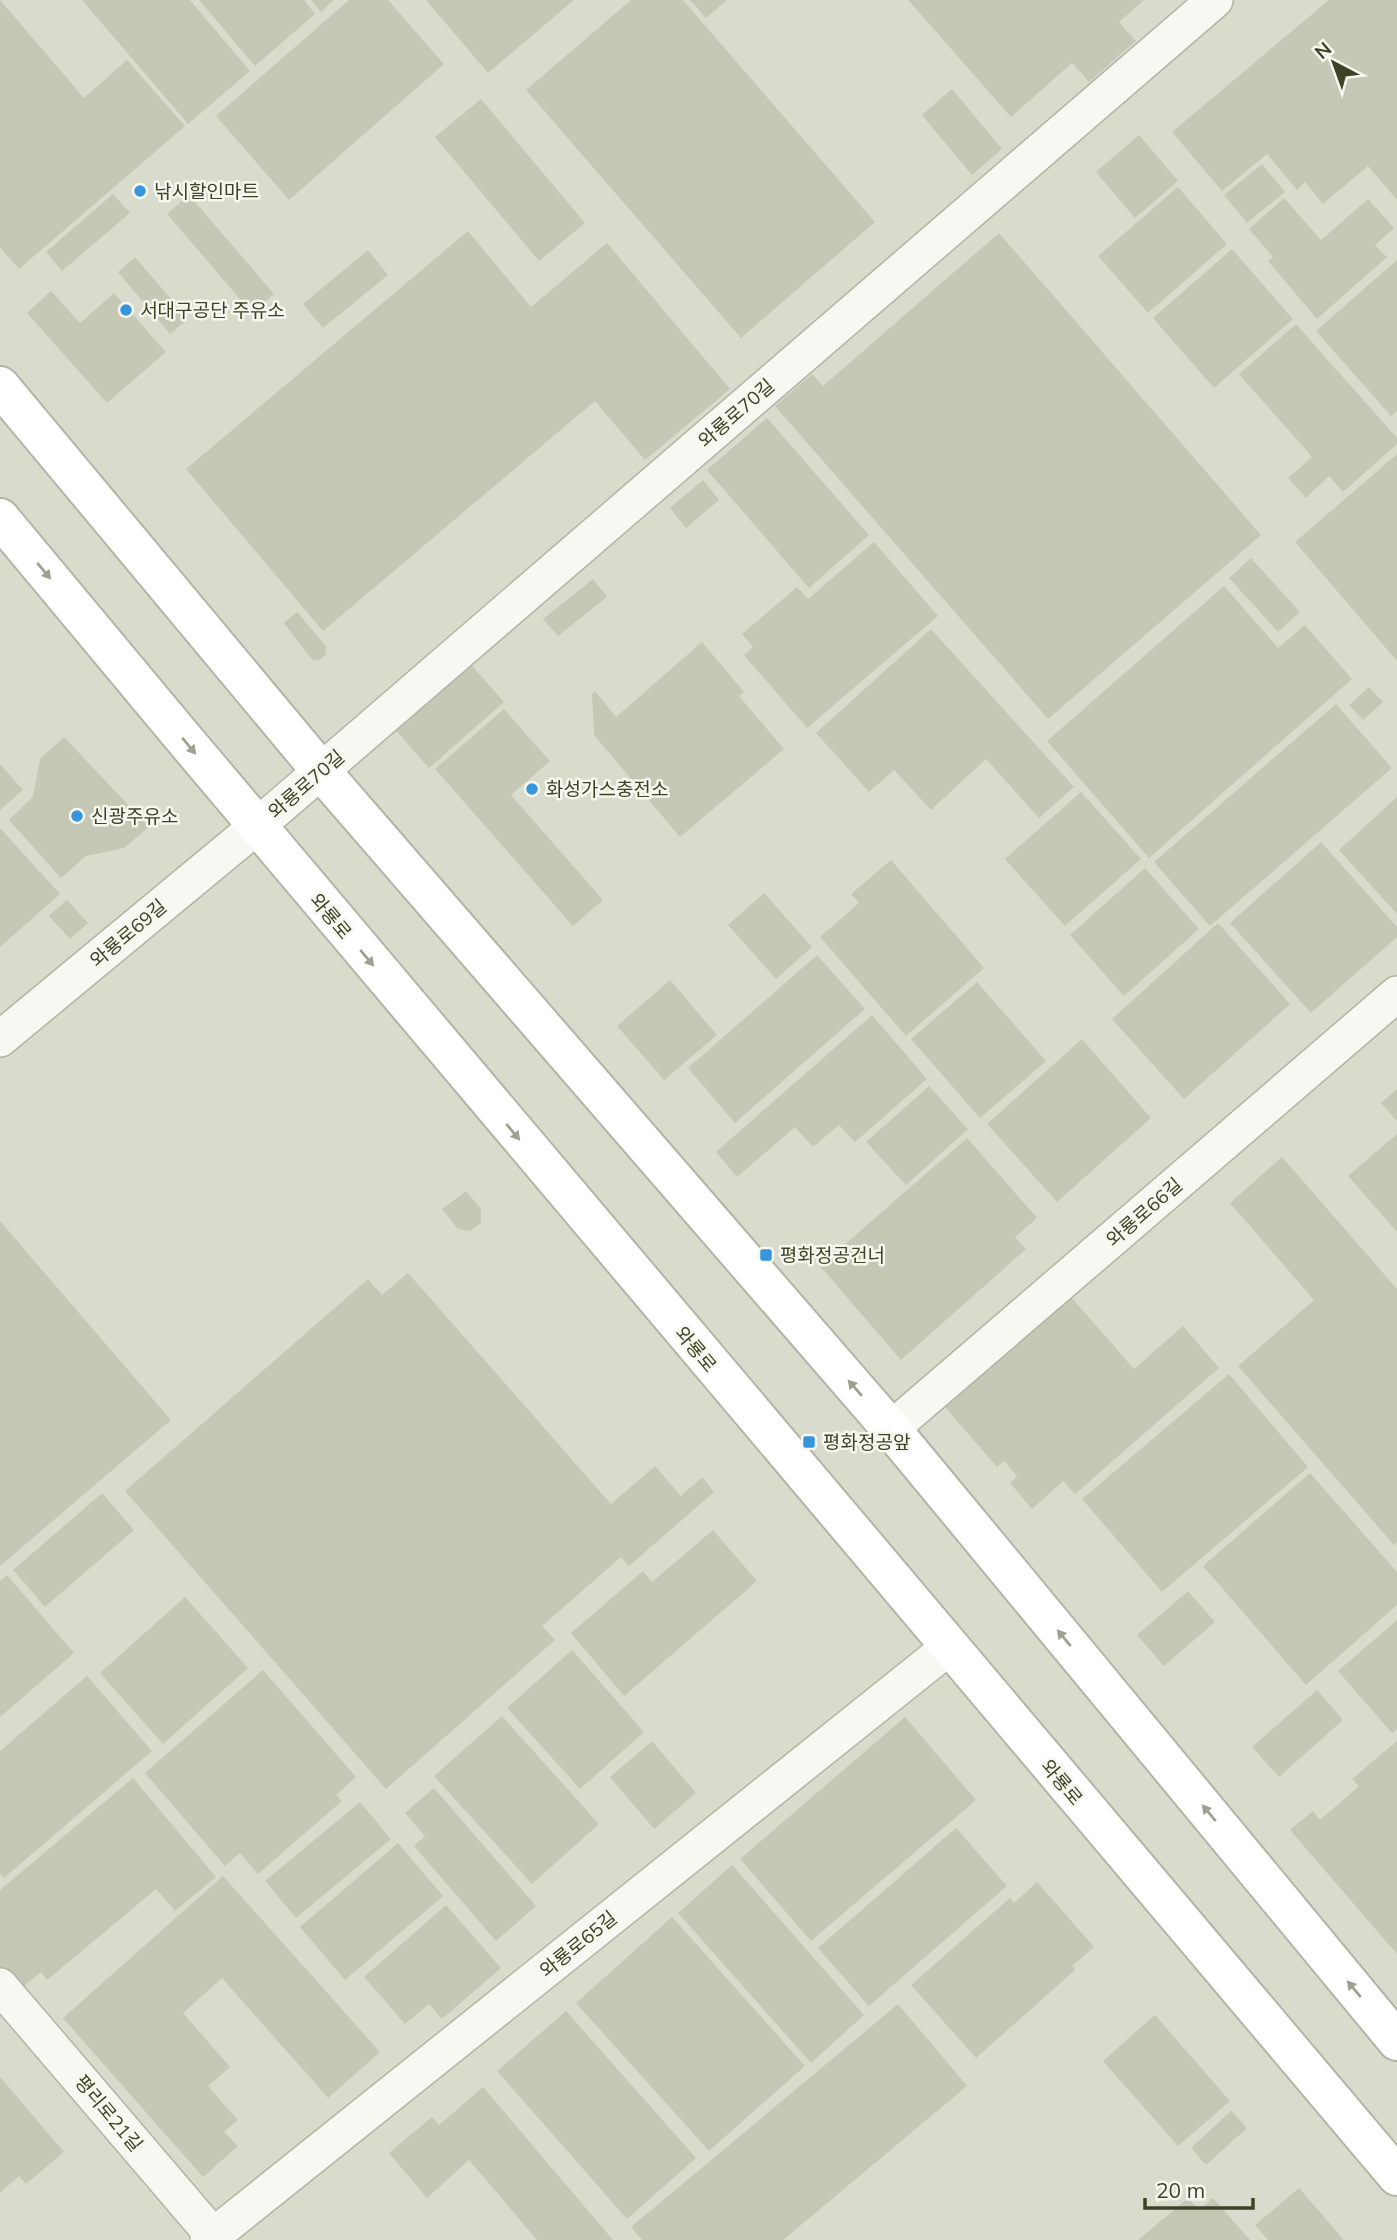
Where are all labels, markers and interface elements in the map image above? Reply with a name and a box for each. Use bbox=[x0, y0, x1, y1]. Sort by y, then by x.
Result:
north arrow bbox=[1299, 28, 1369, 98]
text: N bbox=[1310, 36, 1336, 64]
place label: 낚시할인마트 bbox=[154, 179, 259, 203]
marker: 낚시할인마트 bbox=[132, 183, 148, 199]
place label: 서대구공단 주유소 bbox=[140, 298, 285, 322]
marker: 서대구공단 주유소 bbox=[118, 302, 134, 318]
street label: 와룡로70길 bbox=[693, 374, 779, 452]
one-way arrow bbox=[36, 562, 51, 580]
one-way arrow bbox=[181, 737, 196, 754]
street label: 와룡로70길 bbox=[263, 745, 349, 823]
place label: 화성가스충전소 bbox=[546, 777, 668, 801]
marker: 화성가스충전소 bbox=[524, 781, 540, 797]
place label: 신광주유소 bbox=[91, 804, 178, 828]
marker: 신광주유소 bbox=[69, 808, 85, 824]
street label: 와룡로 bbox=[305, 888, 357, 944]
street label: 와룡로69길 bbox=[85, 894, 171, 972]
one-way arrow bbox=[359, 949, 374, 966]
one-way arrow bbox=[505, 1123, 520, 1140]
street label: 와룡로66길 bbox=[1101, 1173, 1187, 1251]
place label: 평화정공건너 bbox=[780, 1243, 885, 1267]
marker: 평화정공건너 bbox=[758, 1247, 774, 1263]
street label: 와룡로 bbox=[670, 1321, 722, 1377]
one-way arrow bbox=[847, 1379, 863, 1397]
place label: 평화정공앞 bbox=[823, 1430, 911, 1454]
marker: 평화정공앞 bbox=[801, 1434, 817, 1450]
one-way arrow bbox=[1056, 1630, 1071, 1648]
street label: 와룡로 bbox=[1036, 1754, 1088, 1810]
one-way arrow bbox=[1201, 1805, 1216, 1823]
street label: 와룡로65길 bbox=[534, 1905, 622, 1983]
one-way arrow bbox=[1346, 1980, 1361, 1998]
street label: 평리로21길 bbox=[70, 2070, 148, 2156]
scale bar bbox=[1145, 2166, 1254, 2210]
text: 20 m bbox=[1156, 2177, 1205, 2203]

